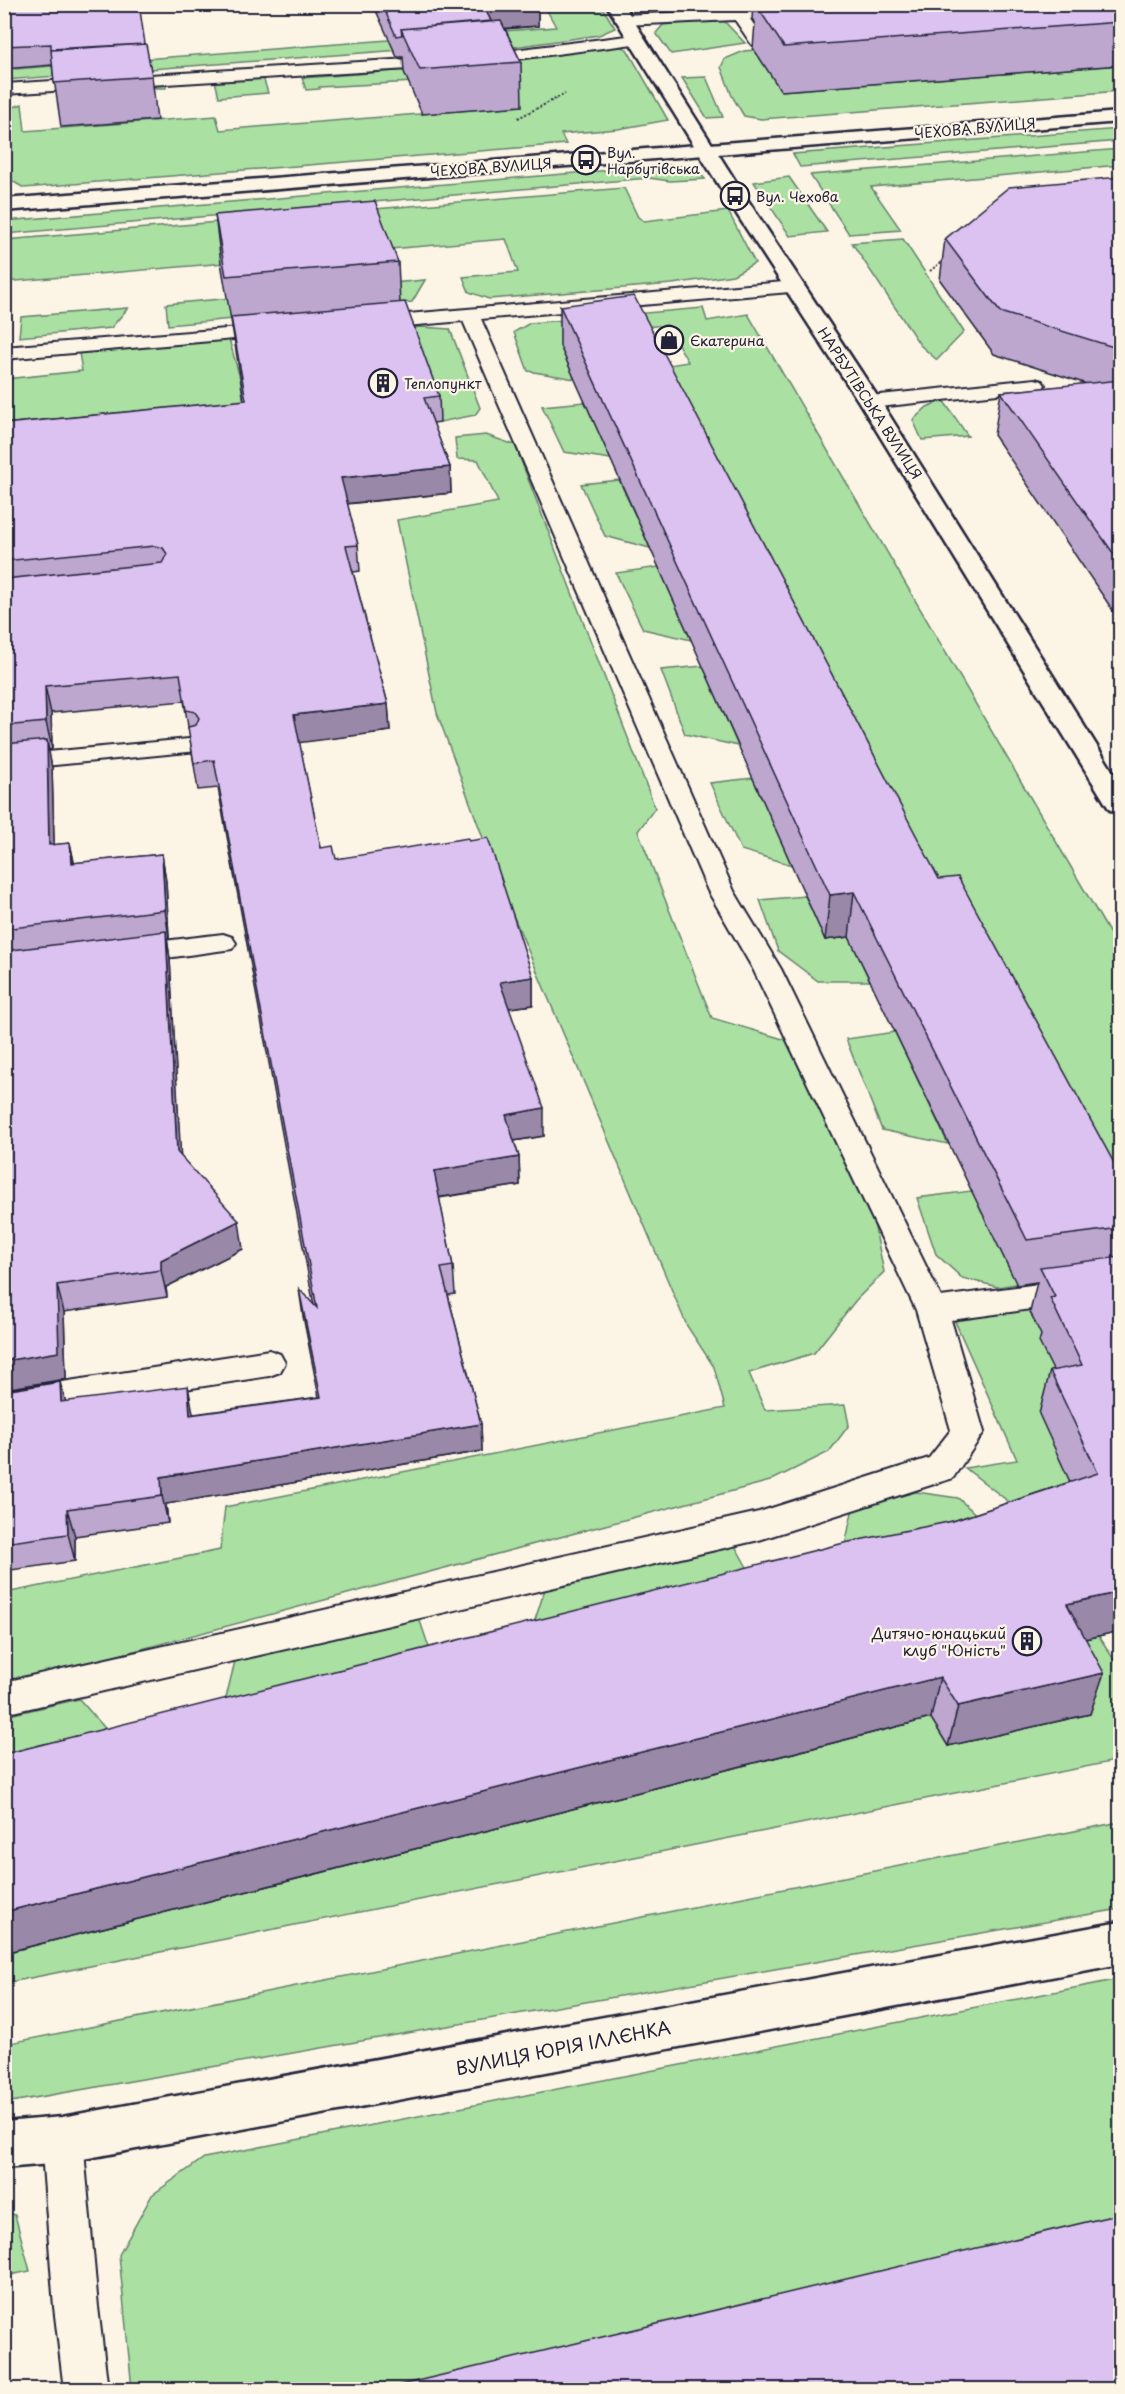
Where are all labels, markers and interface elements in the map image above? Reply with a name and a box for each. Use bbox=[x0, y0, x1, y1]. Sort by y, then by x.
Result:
street label: ЧЕХОВА ВУЛИЦЯ bbox=[913, 112, 1037, 144]
place label: Вул. Нарбутівська bbox=[607, 142, 700, 179]
bus stop icon: Вул. Нарбутівська bbox=[570, 144, 602, 176]
street label: ЧЕХОВА ВУЛИЦЯ bbox=[429, 152, 553, 182]
bus stop icon: Вул. Чехова bbox=[719, 180, 751, 212]
place label: Вул. Чехова bbox=[756, 186, 839, 207]
street label: НАРБУТІВСЬКА ВУЛИЦЯ bbox=[813, 323, 927, 483]
shop icon: Єкатерина bbox=[653, 324, 685, 356]
place label: Єкатерина bbox=[690, 330, 765, 351]
building icon: Теплопункт bbox=[367, 367, 399, 399]
place label: Теплопункт bbox=[404, 373, 482, 394]
place label: Дитячо-юнацький клуб "Юність" bbox=[871, 1621, 1006, 1661]
building icon: Дитячо-юнацький клуб "Юність" bbox=[1011, 1625, 1043, 1657]
street label: ВУЛИЦЯ ЮРІЯ ІЛЛЄНКА bbox=[453, 2013, 673, 2081]

